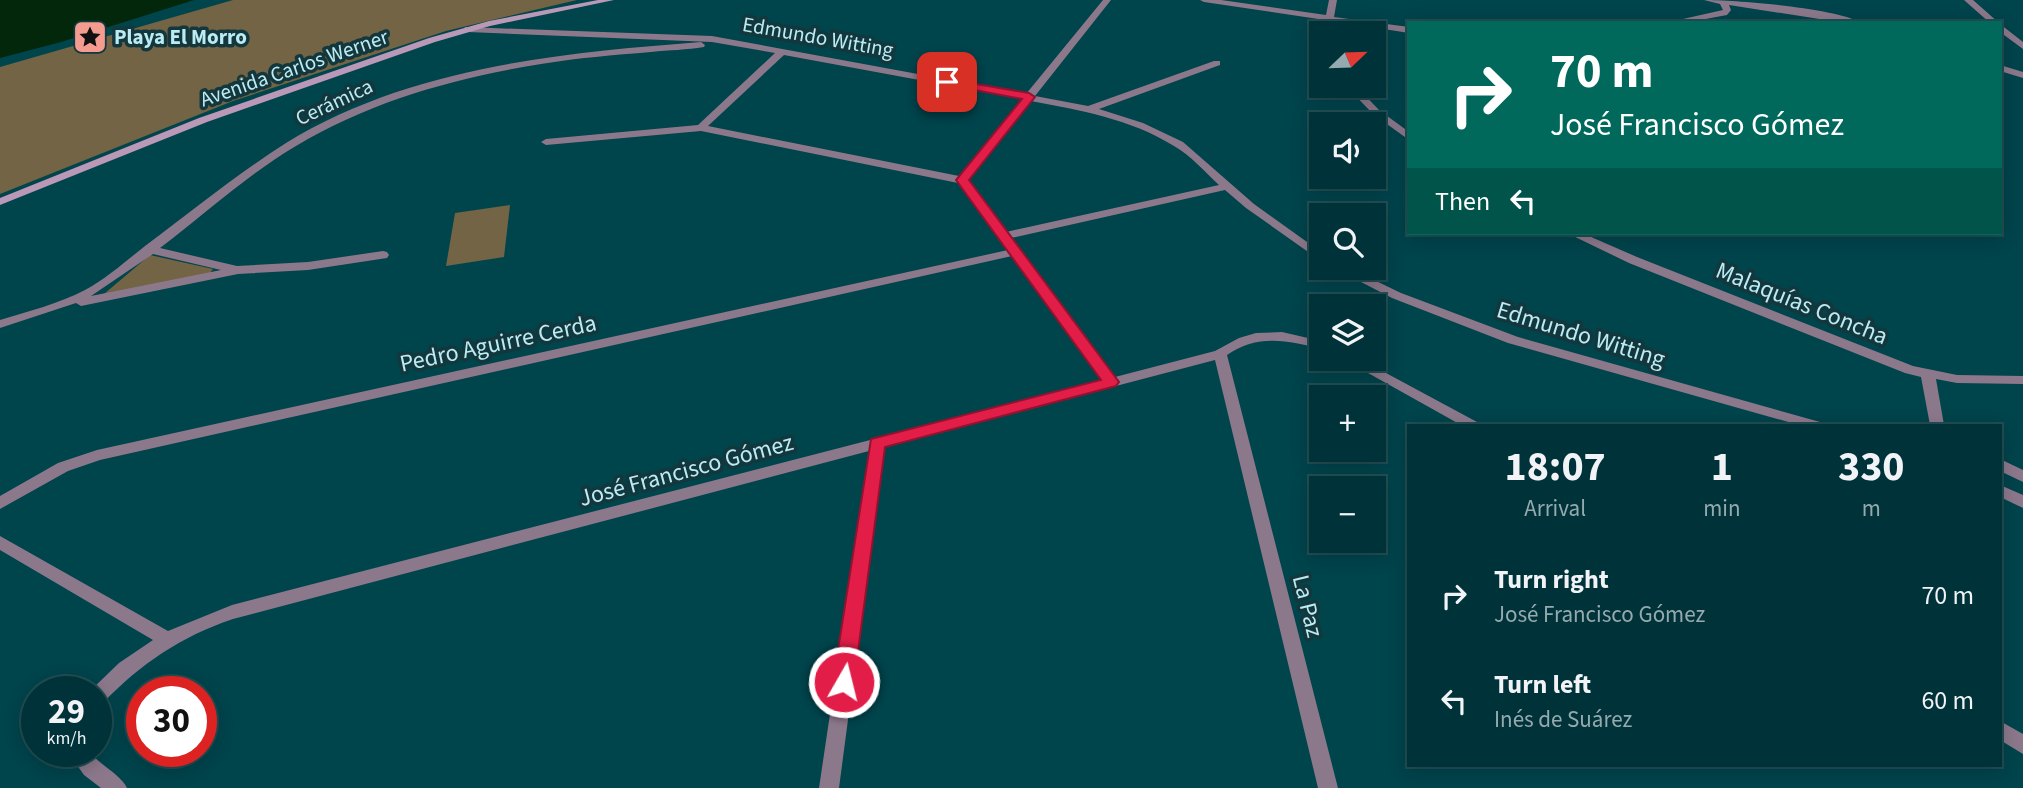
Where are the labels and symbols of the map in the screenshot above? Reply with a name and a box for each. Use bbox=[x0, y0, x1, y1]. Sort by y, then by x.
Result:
street label: Edmundo Witting bbox=[740, 9, 896, 65]
place icon: Playa El Morro bbox=[71, 18, 109, 56]
street label: Avenida Carlos Werner bbox=[196, 21, 393, 114]
north arrow bbox=[1309, 21, 1386, 98]
place label: Playa El Morro bbox=[114, 22, 247, 52]
pin bbox=[917, 52, 977, 112]
street label: Cerámica bbox=[290, 71, 378, 133]
street label: Malaquías Concha bbox=[1710, 253, 1893, 354]
street label: Edmundo Witting bbox=[1492, 292, 1669, 377]
street label: Pedro Aguirre Cerda bbox=[396, 306, 600, 381]
street label: José Francisco Gómez bbox=[575, 425, 797, 516]
street label: La Paz bbox=[1283, 571, 1332, 641]
position arrow bbox=[807, 645, 881, 719]
speed limit sign: 30 bbox=[126, 676, 217, 767]

